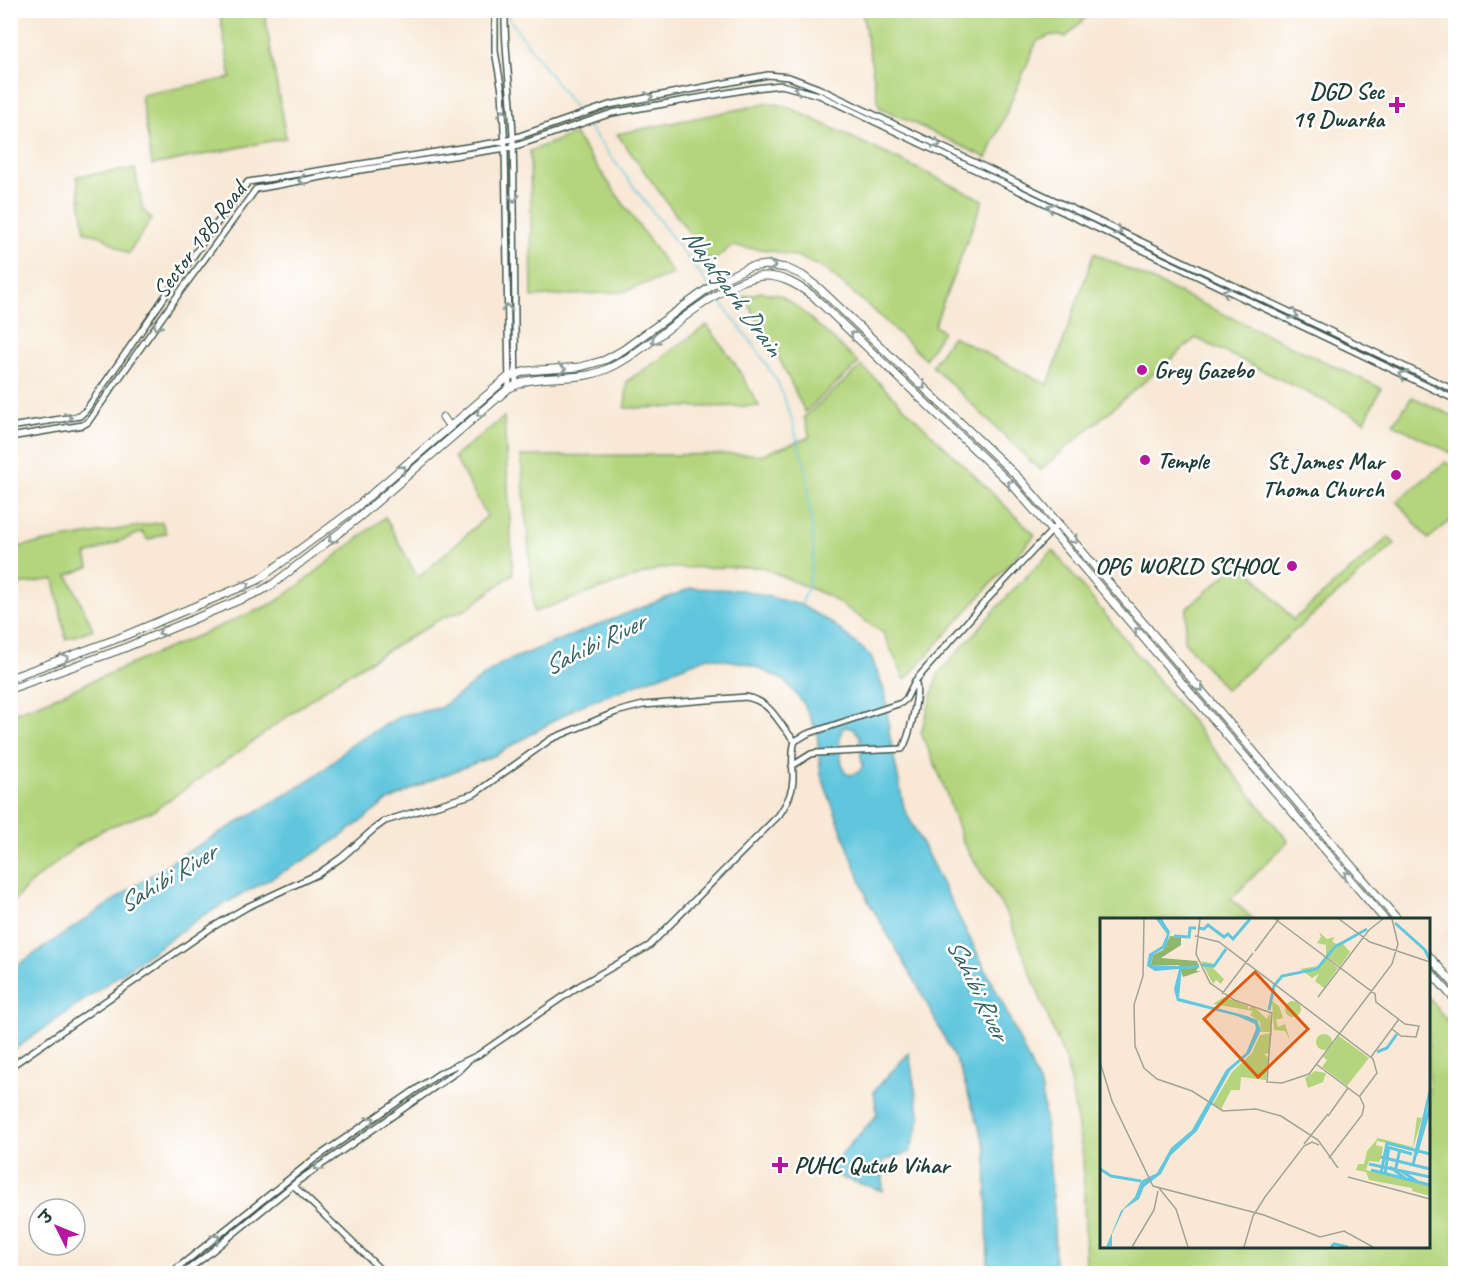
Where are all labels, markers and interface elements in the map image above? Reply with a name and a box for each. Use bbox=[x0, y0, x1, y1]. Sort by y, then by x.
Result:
place label: DGD Sec 19 Dwarka bbox=[1292, 76, 1386, 134]
one-way arrow bbox=[793, 84, 803, 97]
one-way arrow bbox=[644, 91, 654, 104]
marker: DGD Sec 19 Dwarka bbox=[1388, 96, 1406, 114]
one-way arrow bbox=[497, 109, 510, 118]
one-way arrow bbox=[930, 137, 941, 149]
street label: Sector 18B Road bbox=[146, 173, 255, 304]
one-way arrow bbox=[297, 174, 307, 186]
one-way arrow bbox=[507, 193, 520, 202]
one-way arrow bbox=[1046, 203, 1057, 215]
water label: Najafgarh Drain bbox=[676, 222, 792, 364]
one-way arrow bbox=[1111, 224, 1122, 235]
one-way arrow bbox=[768, 260, 777, 273]
one-way arrow bbox=[1222, 287, 1233, 299]
one-way arrow bbox=[501, 304, 513, 313]
one-way arrow bbox=[1287, 308, 1298, 320]
one-way arrow bbox=[153, 319, 164, 330]
one-way arrow bbox=[851, 331, 861, 342]
one-way arrow bbox=[650, 333, 661, 344]
place label: Grey Gazebo bbox=[1154, 355, 1256, 385]
one-way arrow bbox=[557, 362, 566, 375]
marker: Grey Gazebo bbox=[1135, 363, 1149, 377]
one-way arrow bbox=[1398, 370, 1409, 382]
one-way arrow bbox=[915, 379, 926, 390]
one-way arrow bbox=[477, 406, 487, 417]
one-way arrow bbox=[64, 412, 73, 424]
place label: Temple bbox=[1157, 445, 1211, 475]
place label: St James Mar Thoma Church bbox=[1262, 446, 1386, 504]
marker: Temple bbox=[1138, 453, 1152, 467]
one-way arrow bbox=[395, 465, 406, 476]
marker: St James Mar Thoma Church bbox=[1389, 468, 1403, 482]
one-way arrow bbox=[1007, 480, 1017, 491]
one-way arrow bbox=[327, 531, 338, 542]
one-way arrow bbox=[1066, 533, 1077, 544]
place label: OPG WORLD SCHOOL bbox=[1095, 551, 1282, 581]
marker: OPG WORLD SCHOOL bbox=[1285, 559, 1299, 573]
one-way arrow bbox=[240, 581, 251, 593]
water label: Sahibi River bbox=[538, 603, 654, 683]
one-way arrow bbox=[157, 625, 168, 637]
one-way arrow bbox=[1135, 627, 1146, 638]
one-way arrow bbox=[59, 653, 70, 665]
one-way arrow bbox=[1193, 681, 1204, 692]
water label: Sahibi River bbox=[112, 834, 226, 920]
one-way arrow bbox=[1343, 871, 1354, 882]
inset map bbox=[1100, 918, 1430, 1248]
water label: Sahibi River bbox=[939, 933, 1019, 1049]
one-way arrow bbox=[365, 1116, 376, 1127]
place label: PUHC Qutub Vihar bbox=[794, 1150, 951, 1180]
marker: PUHC Qutub Vihar bbox=[771, 1156, 789, 1174]
one-way arrow bbox=[314, 1160, 325, 1171]
north arrow bbox=[27, 1197, 87, 1257]
text: उ bbox=[34, 1206, 59, 1230]
one-way arrow bbox=[209, 1234, 220, 1245]

